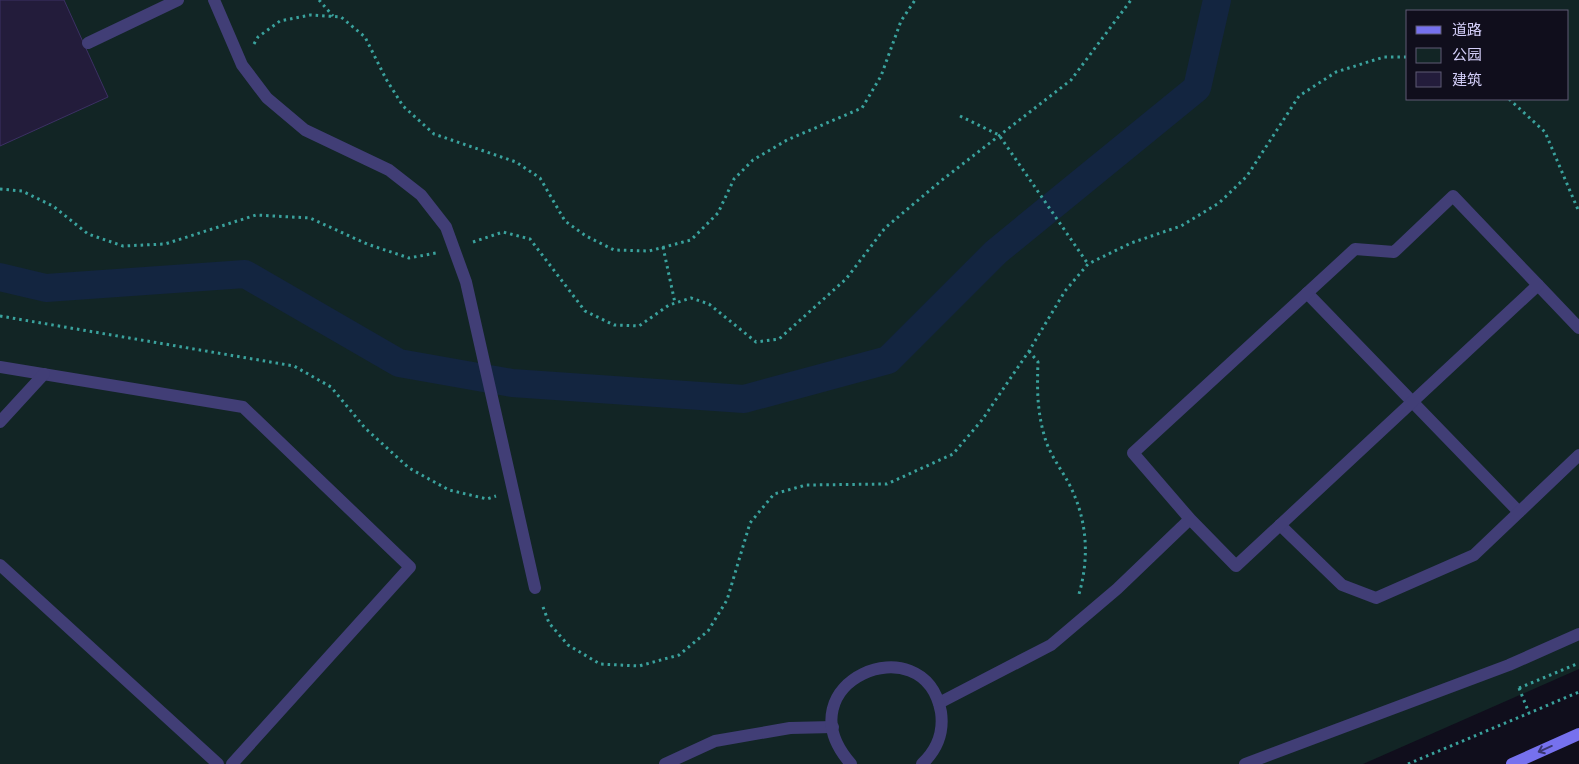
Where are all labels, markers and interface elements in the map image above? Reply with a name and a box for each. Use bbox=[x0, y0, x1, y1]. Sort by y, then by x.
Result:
legend bbox=[1406, 10, 1569, 100]
text: 道路 bbox=[1452, 19, 1482, 39]
text: 公园 bbox=[1452, 44, 1482, 64]
text: 建筑 bbox=[1452, 69, 1482, 89]
one-way arrow bbox=[1538, 745, 1553, 755]

